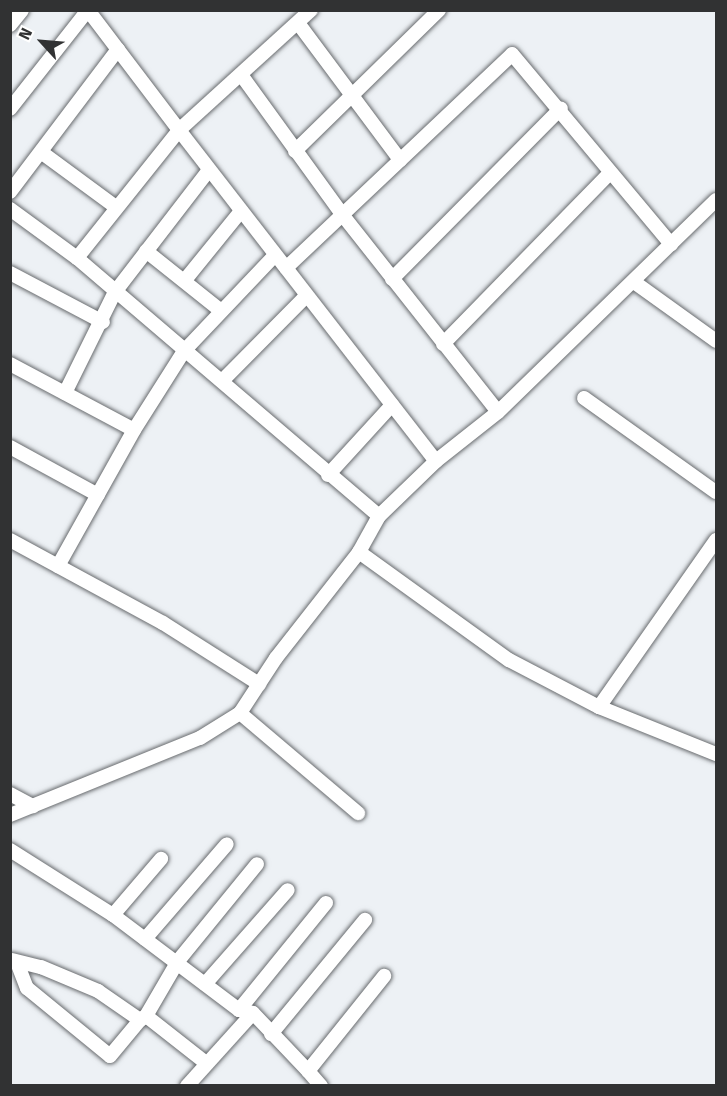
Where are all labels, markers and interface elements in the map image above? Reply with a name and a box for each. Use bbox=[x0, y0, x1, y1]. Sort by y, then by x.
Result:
north arrow bbox=[12, 12, 72, 72]
text: N bbox=[15, 25, 36, 43]

